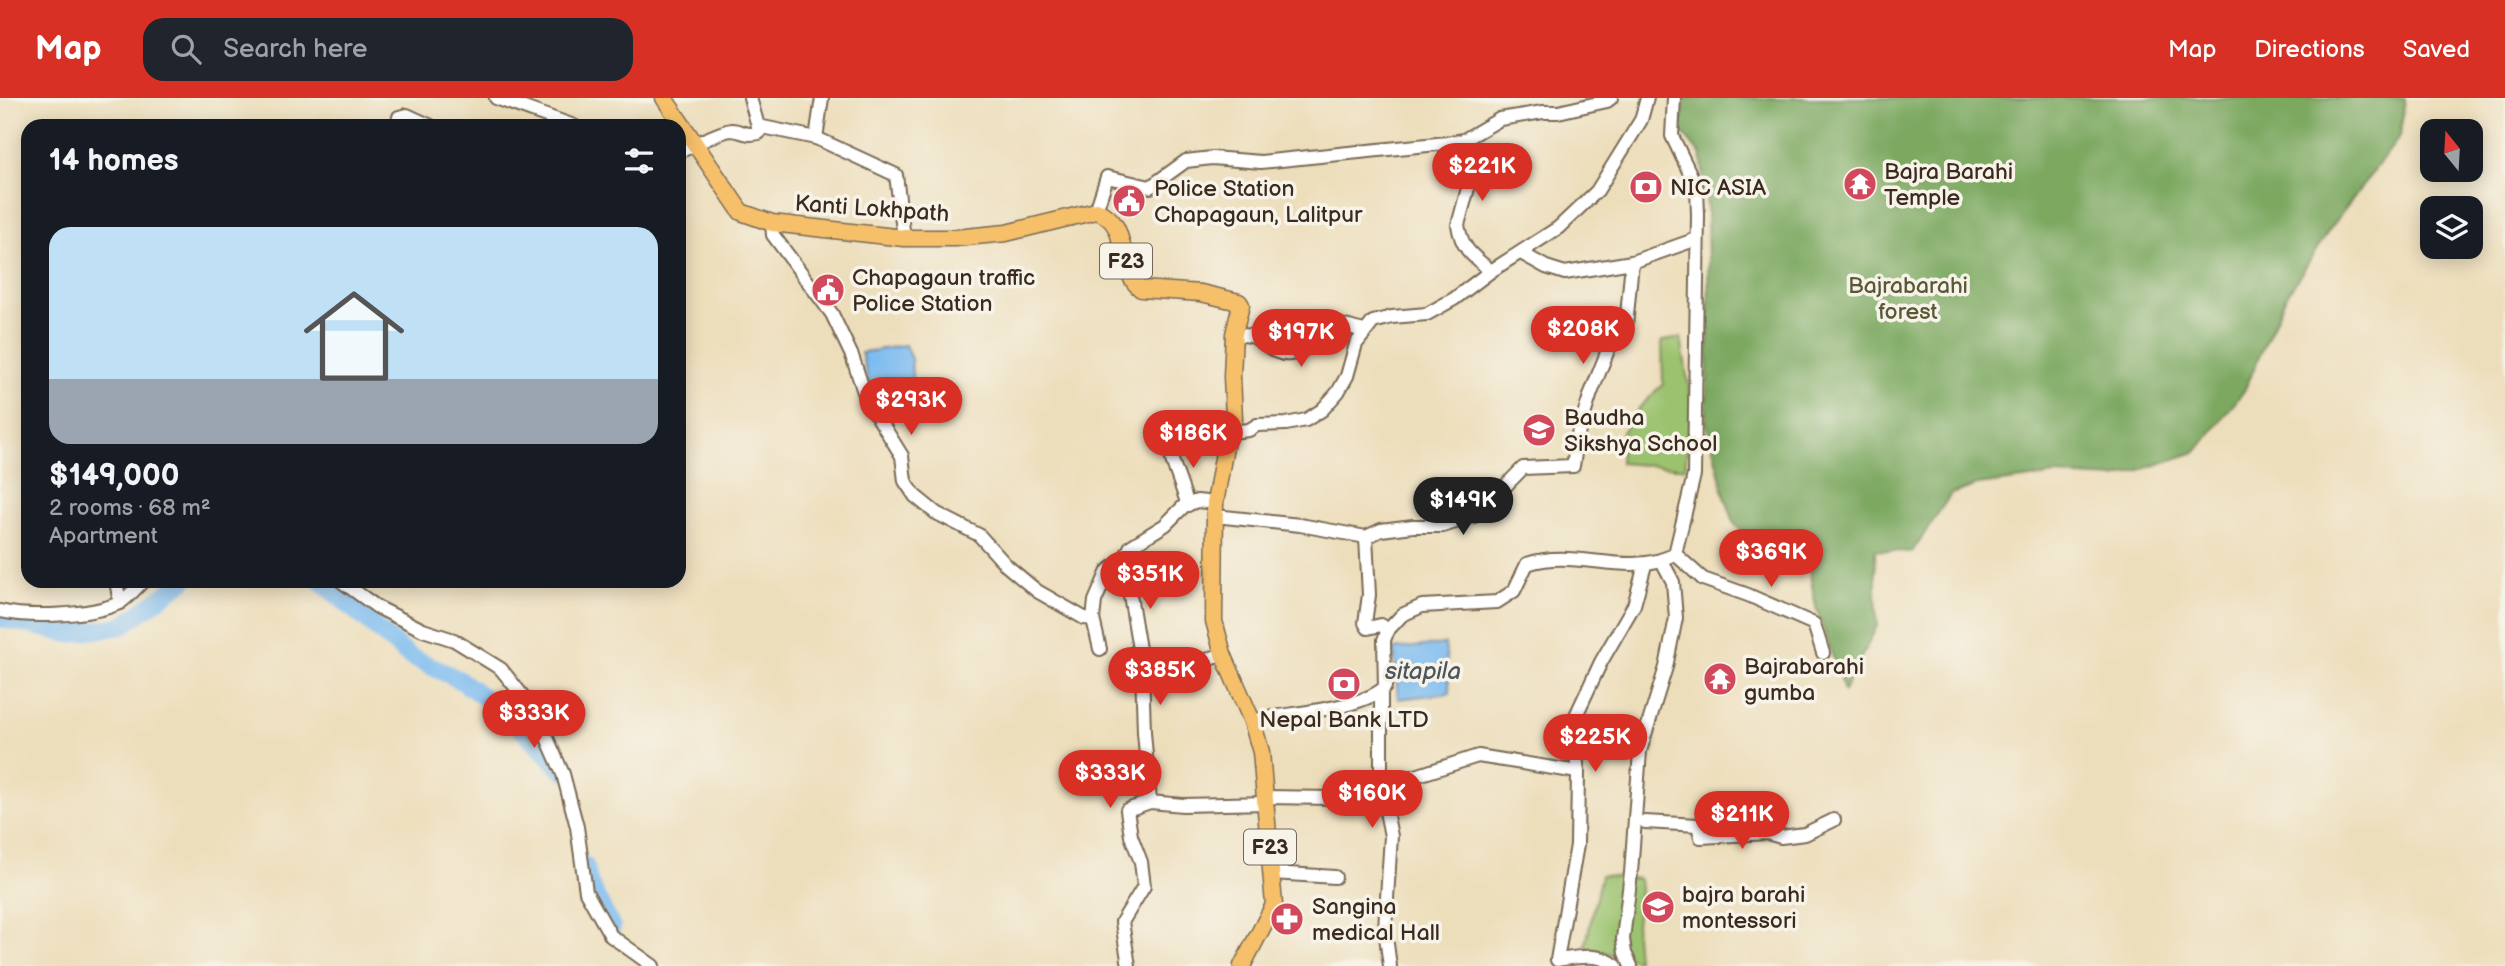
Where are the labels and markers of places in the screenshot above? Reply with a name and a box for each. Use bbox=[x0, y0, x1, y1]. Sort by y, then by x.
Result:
pin: $221K bbox=[1433, 144, 1531, 203]
place label: Bajra Barahi Temple bbox=[1884, 158, 2013, 212]
temple icon: Bajra Barahi Temple bbox=[1841, 165, 1879, 203]
bank icon: NIC ASIA bbox=[1627, 168, 1665, 206]
place label: NIC ASIA bbox=[1670, 174, 1767, 202]
place label: Police Station Chapagaun, Lalitpur bbox=[1154, 175, 1363, 229]
public building icon: Police Station Chapagaun, Lalitpur bbox=[1110, 182, 1148, 220]
place label: Chapagaun traffic Police Station bbox=[852, 264, 1035, 318]
public building icon: Chapagaun traffic Police Station bbox=[809, 271, 847, 309]
pin: $208K bbox=[1534, 306, 1632, 366]
pin: $197K bbox=[1252, 310, 1350, 369]
pin: $293K bbox=[862, 378, 960, 437]
place label: Baudha Sikshya School bbox=[1564, 404, 1717, 458]
pin: $186K bbox=[1144, 410, 1242, 470]
school or university icon: Baudha Sikshya School bbox=[1520, 411, 1558, 449]
pin: $149K bbox=[1414, 478, 1512, 537]
pin: $369K bbox=[1722, 530, 1820, 589]
pin: $351K bbox=[1101, 552, 1199, 611]
pin: $385K bbox=[1111, 648, 1209, 707]
place label: Bajrabarahi gumba bbox=[1744, 653, 1864, 707]
temple icon: Bajrabarahi gumba bbox=[1701, 660, 1739, 698]
bank icon: Nepal Bank LTD bbox=[1325, 665, 1363, 703]
pin: $333K bbox=[485, 690, 583, 750]
place label: Nepal Bank LTD bbox=[1259, 706, 1429, 734]
pin: $225K bbox=[1546, 714, 1644, 774]
pin: $333K bbox=[1061, 750, 1159, 810]
pin: $160K bbox=[1323, 770, 1421, 830]
pin: $211K bbox=[1693, 792, 1791, 851]
place label: bajra barahi montessori bbox=[1682, 881, 1805, 935]
school or university icon: bajra barahi montessori bbox=[1639, 888, 1677, 926]
place label: Sangina medical Hall bbox=[1312, 893, 1440, 947]
pharmacy icon: Sangina medical Hall bbox=[1268, 900, 1306, 938]

